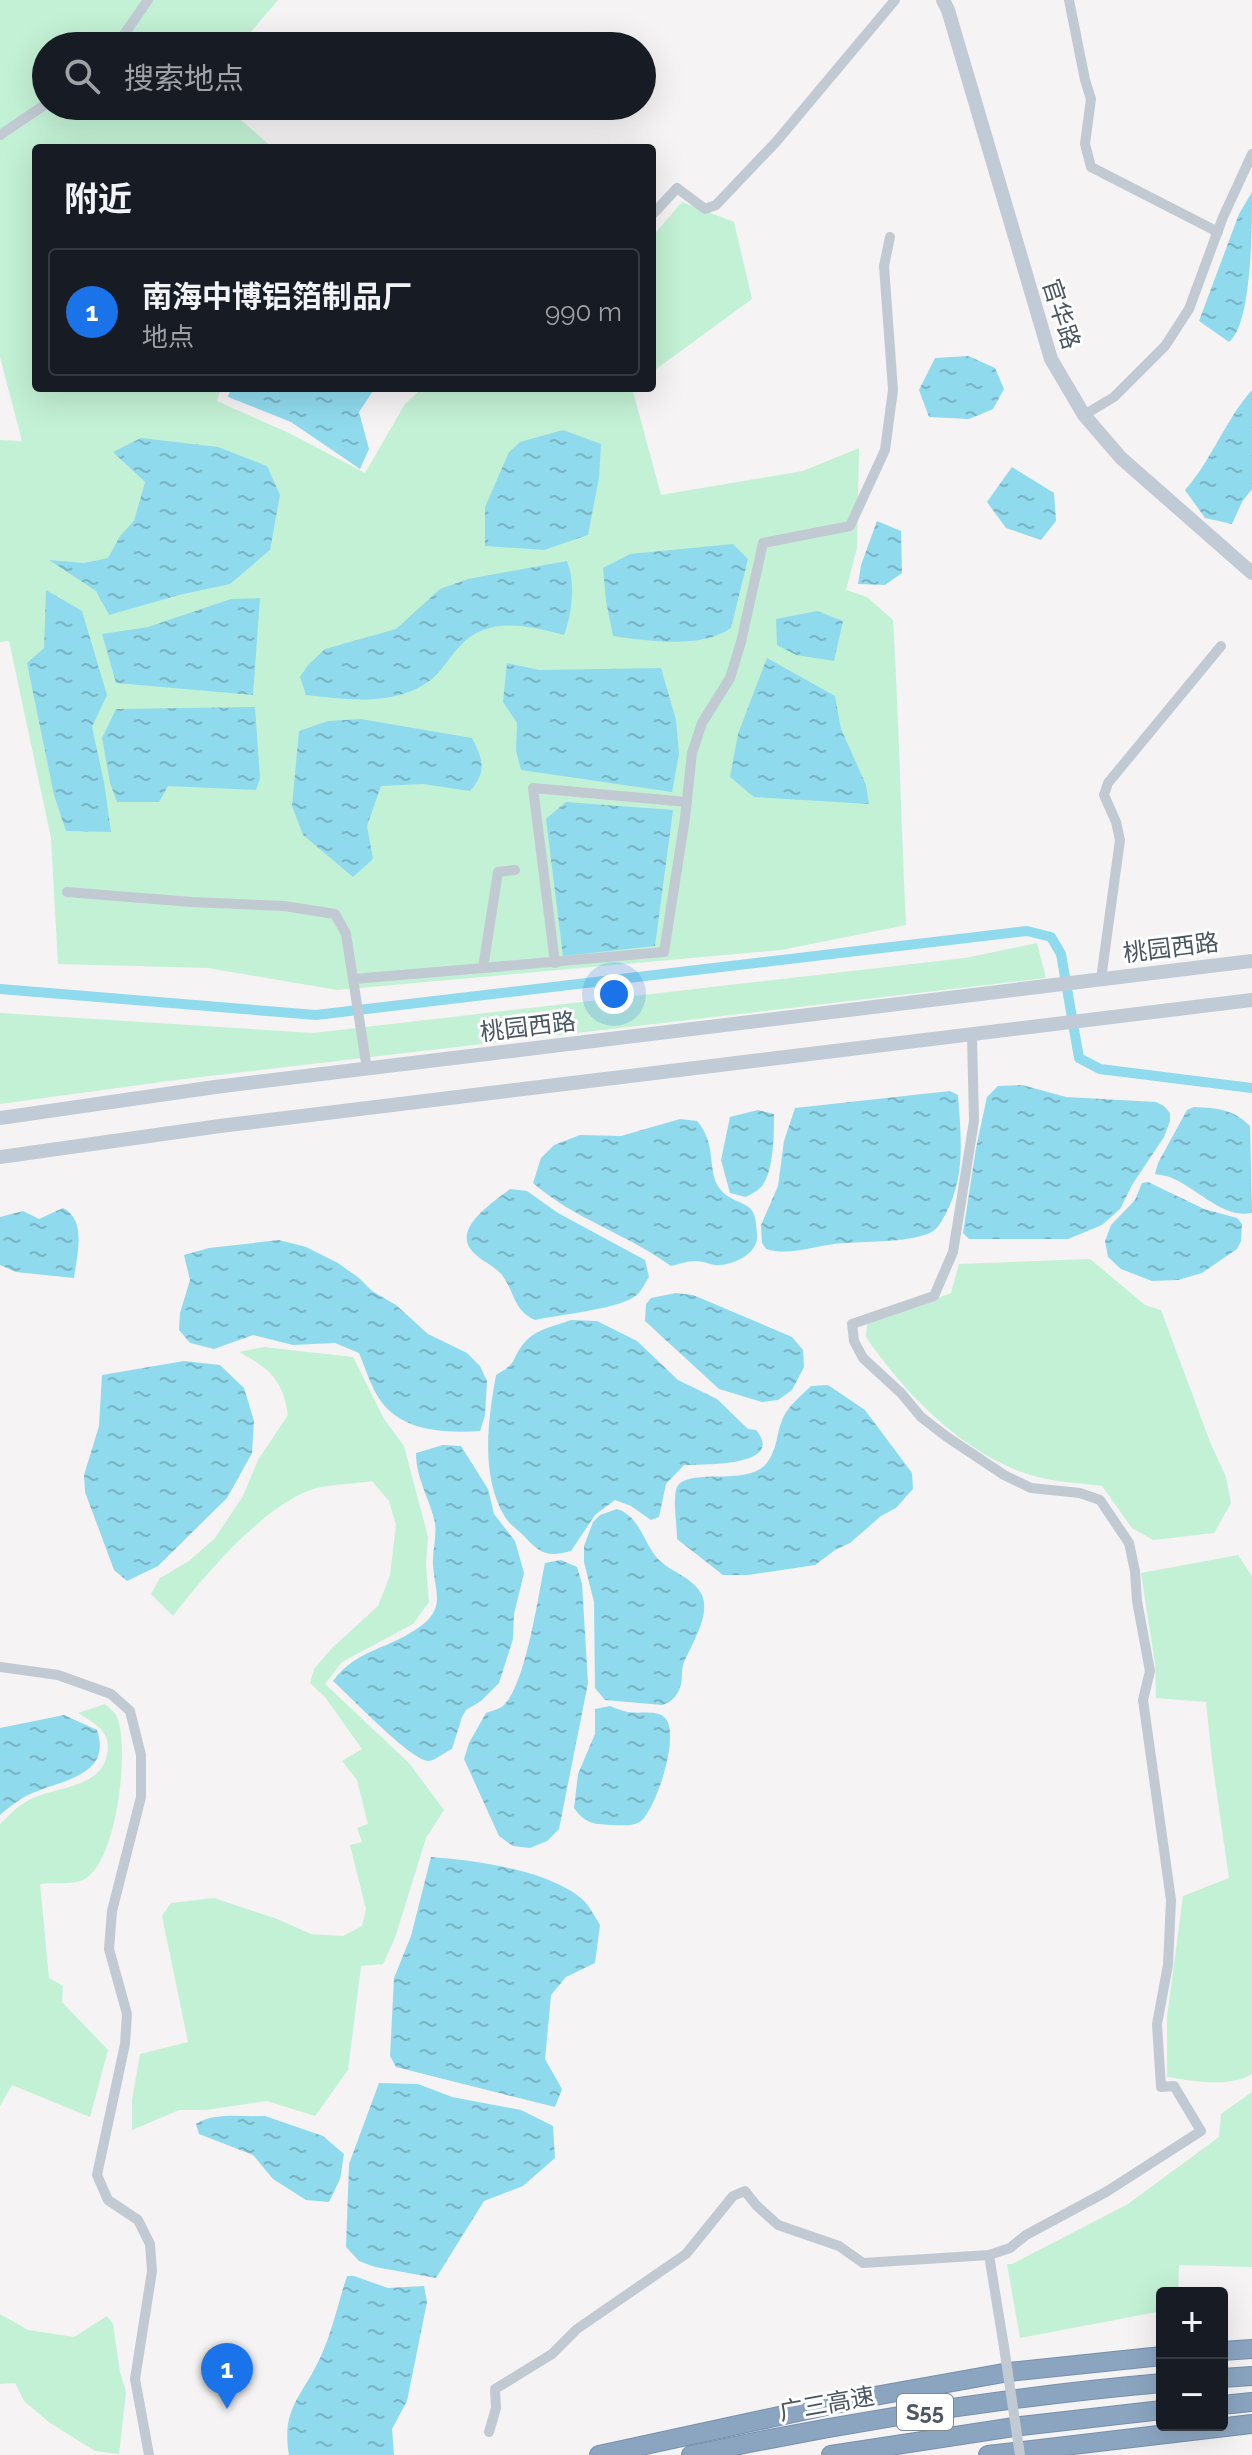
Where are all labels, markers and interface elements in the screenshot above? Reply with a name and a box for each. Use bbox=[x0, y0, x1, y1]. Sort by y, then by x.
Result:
search box bbox=[32, 32, 656, 120]
icon: search bbox=[60, 54, 104, 98]
text: 搜索地点 bbox=[124, 61, 244, 96]
text: 附近 bbox=[64, 179, 132, 219]
street label: 官华路 bbox=[1037, 275, 1086, 353]
text: 南海中博铝箔制品厂 bbox=[142, 279, 412, 314]
text: 1 bbox=[86, 297, 98, 327]
text: 990 m bbox=[545, 297, 622, 327]
text: 地点 bbox=[142, 322, 194, 352]
street label: 桃园西路 bbox=[1122, 927, 1220, 968]
your location bbox=[594, 974, 634, 1014]
street label: 桃园西路 bbox=[479, 1006, 577, 1047]
map controls bbox=[1156, 2287, 1228, 2431]
button: + bbox=[1156, 2287, 1228, 2359]
pin: 1 bbox=[201, 2343, 253, 2409]
button: − bbox=[1156, 2359, 1228, 2431]
street label: 广三高速 bbox=[777, 2381, 877, 2426]
road number: S55 bbox=[897, 2394, 953, 2430]

